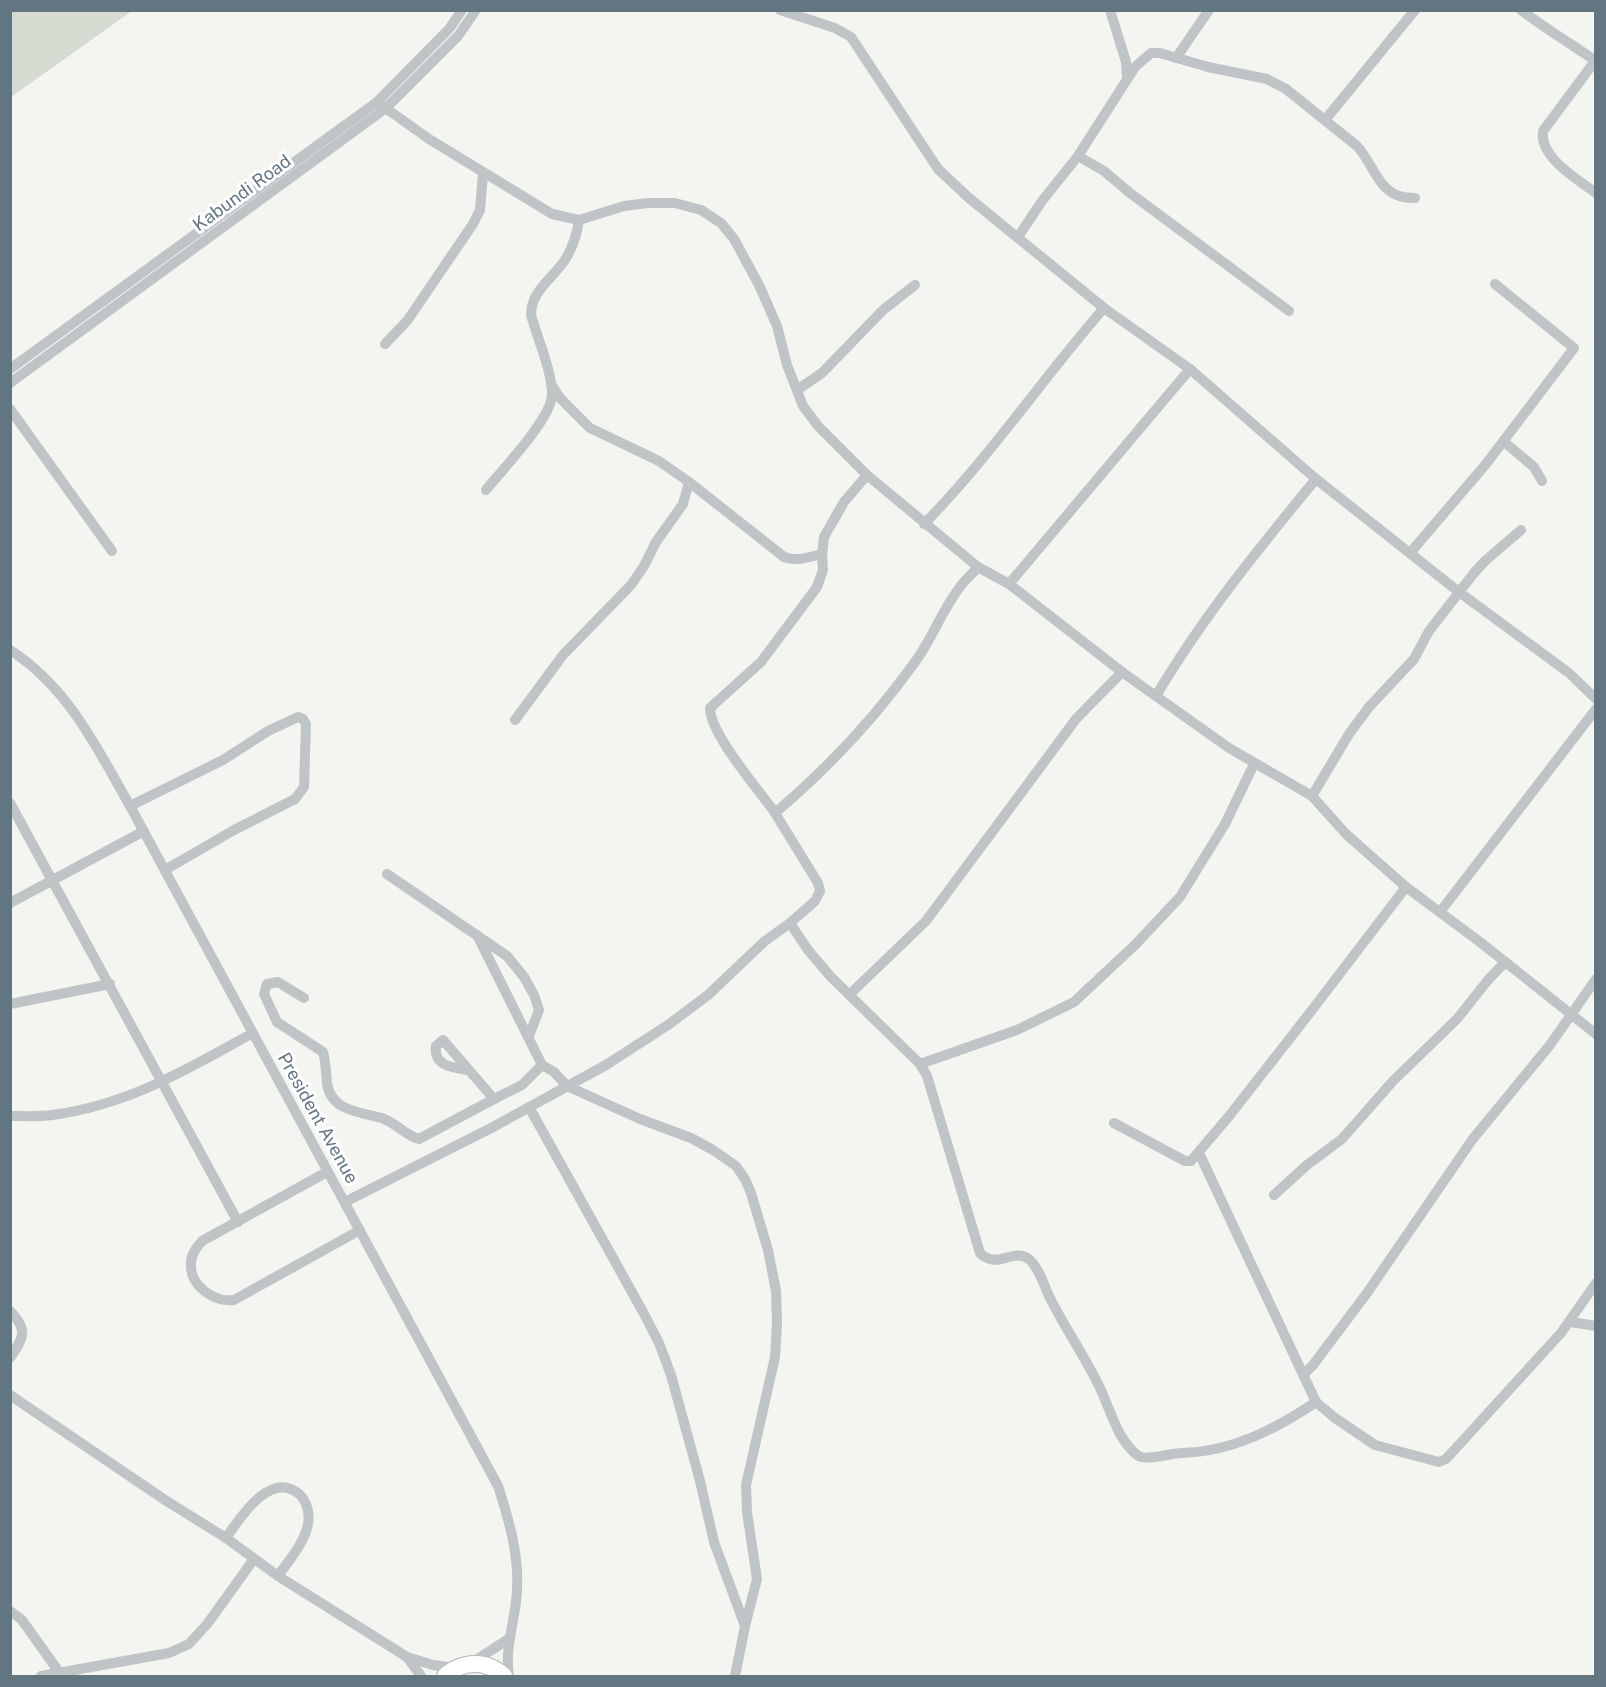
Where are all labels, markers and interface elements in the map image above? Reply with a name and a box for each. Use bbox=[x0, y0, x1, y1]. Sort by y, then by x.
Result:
street label: Kabundi Road bbox=[189, 150, 295, 235]
street label: President Avenue bbox=[274, 1049, 363, 1187]

